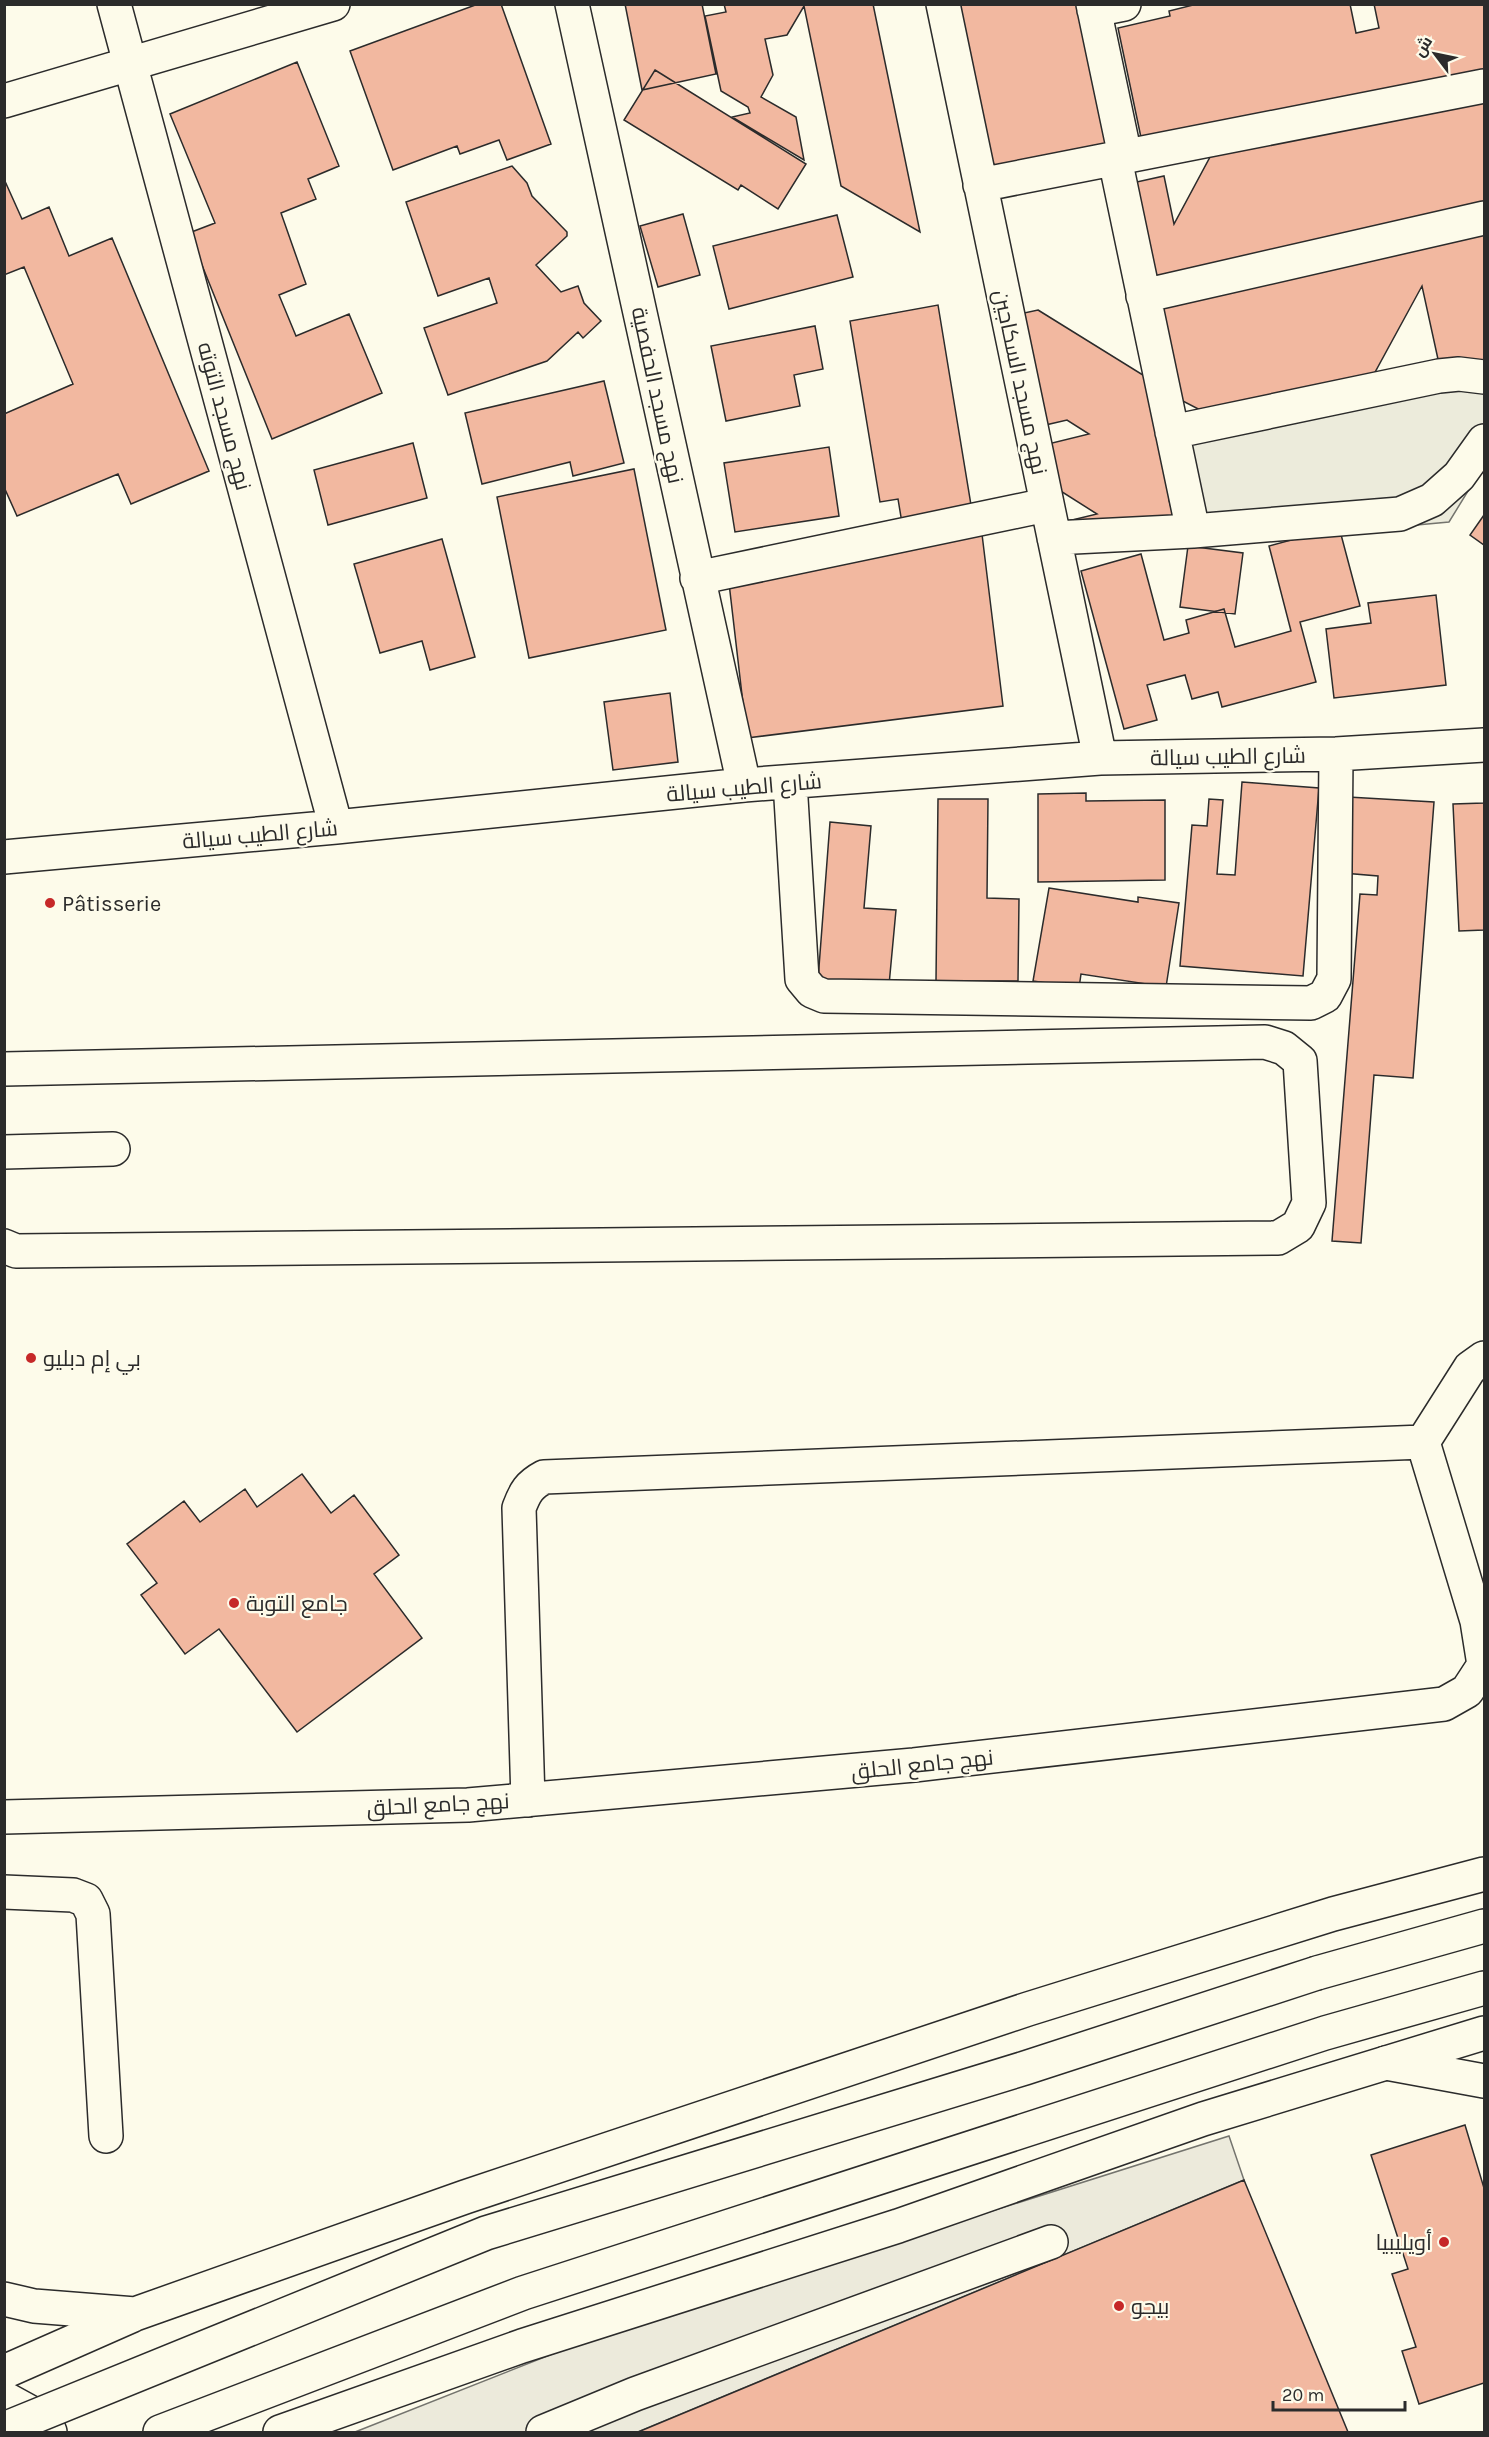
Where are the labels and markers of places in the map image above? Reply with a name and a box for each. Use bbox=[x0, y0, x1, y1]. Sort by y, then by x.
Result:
place label: Pâtisserie bbox=[62, 891, 161, 917]
marker: Pâtisserie bbox=[43, 896, 57, 910]
place label: بي إم دبليو bbox=[43, 1346, 141, 1375]
marker: بي إم دبليو bbox=[24, 1351, 38, 1365]
place label: جامع التوبة bbox=[246, 1591, 348, 1618]
marker: جامع التوبة bbox=[227, 1596, 241, 1610]
place label: أويليبيا bbox=[1376, 2229, 1432, 2256]
marker: أويليبيا bbox=[1437, 2235, 1451, 2249]
place label: بيجو bbox=[1131, 2294, 1169, 2320]
marker: بيجو bbox=[1112, 2299, 1126, 2313]

